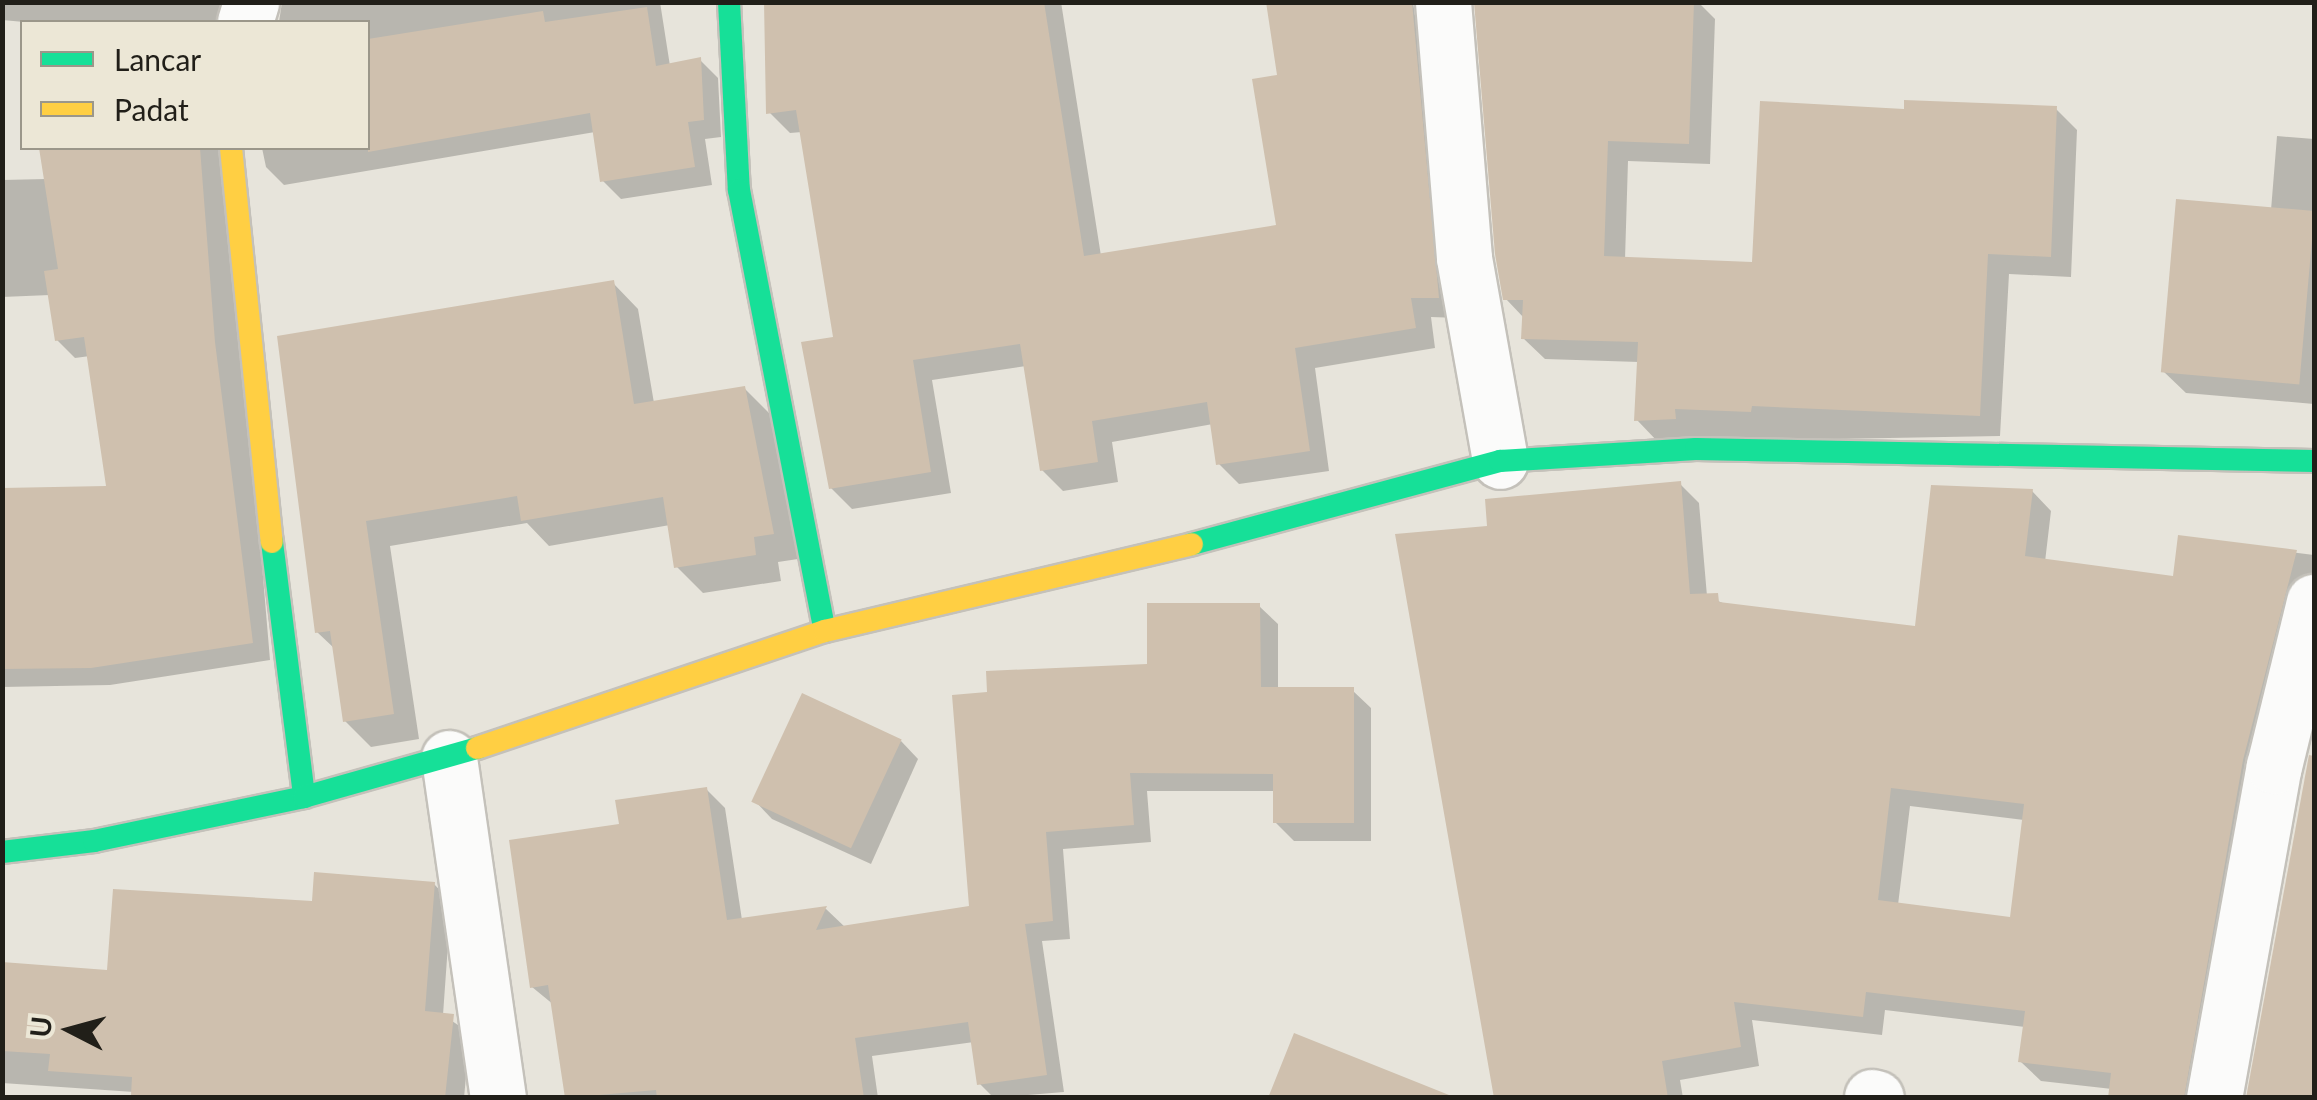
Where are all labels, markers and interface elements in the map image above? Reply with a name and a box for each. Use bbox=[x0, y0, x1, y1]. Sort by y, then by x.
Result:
legend bbox=[20, 20, 370, 150]
text: Lancar bbox=[114, 41, 201, 77]
text: Padat bbox=[114, 91, 189, 127]
north arrow bbox=[20, 980, 120, 1080]
text: U bbox=[22, 1015, 58, 1039]

